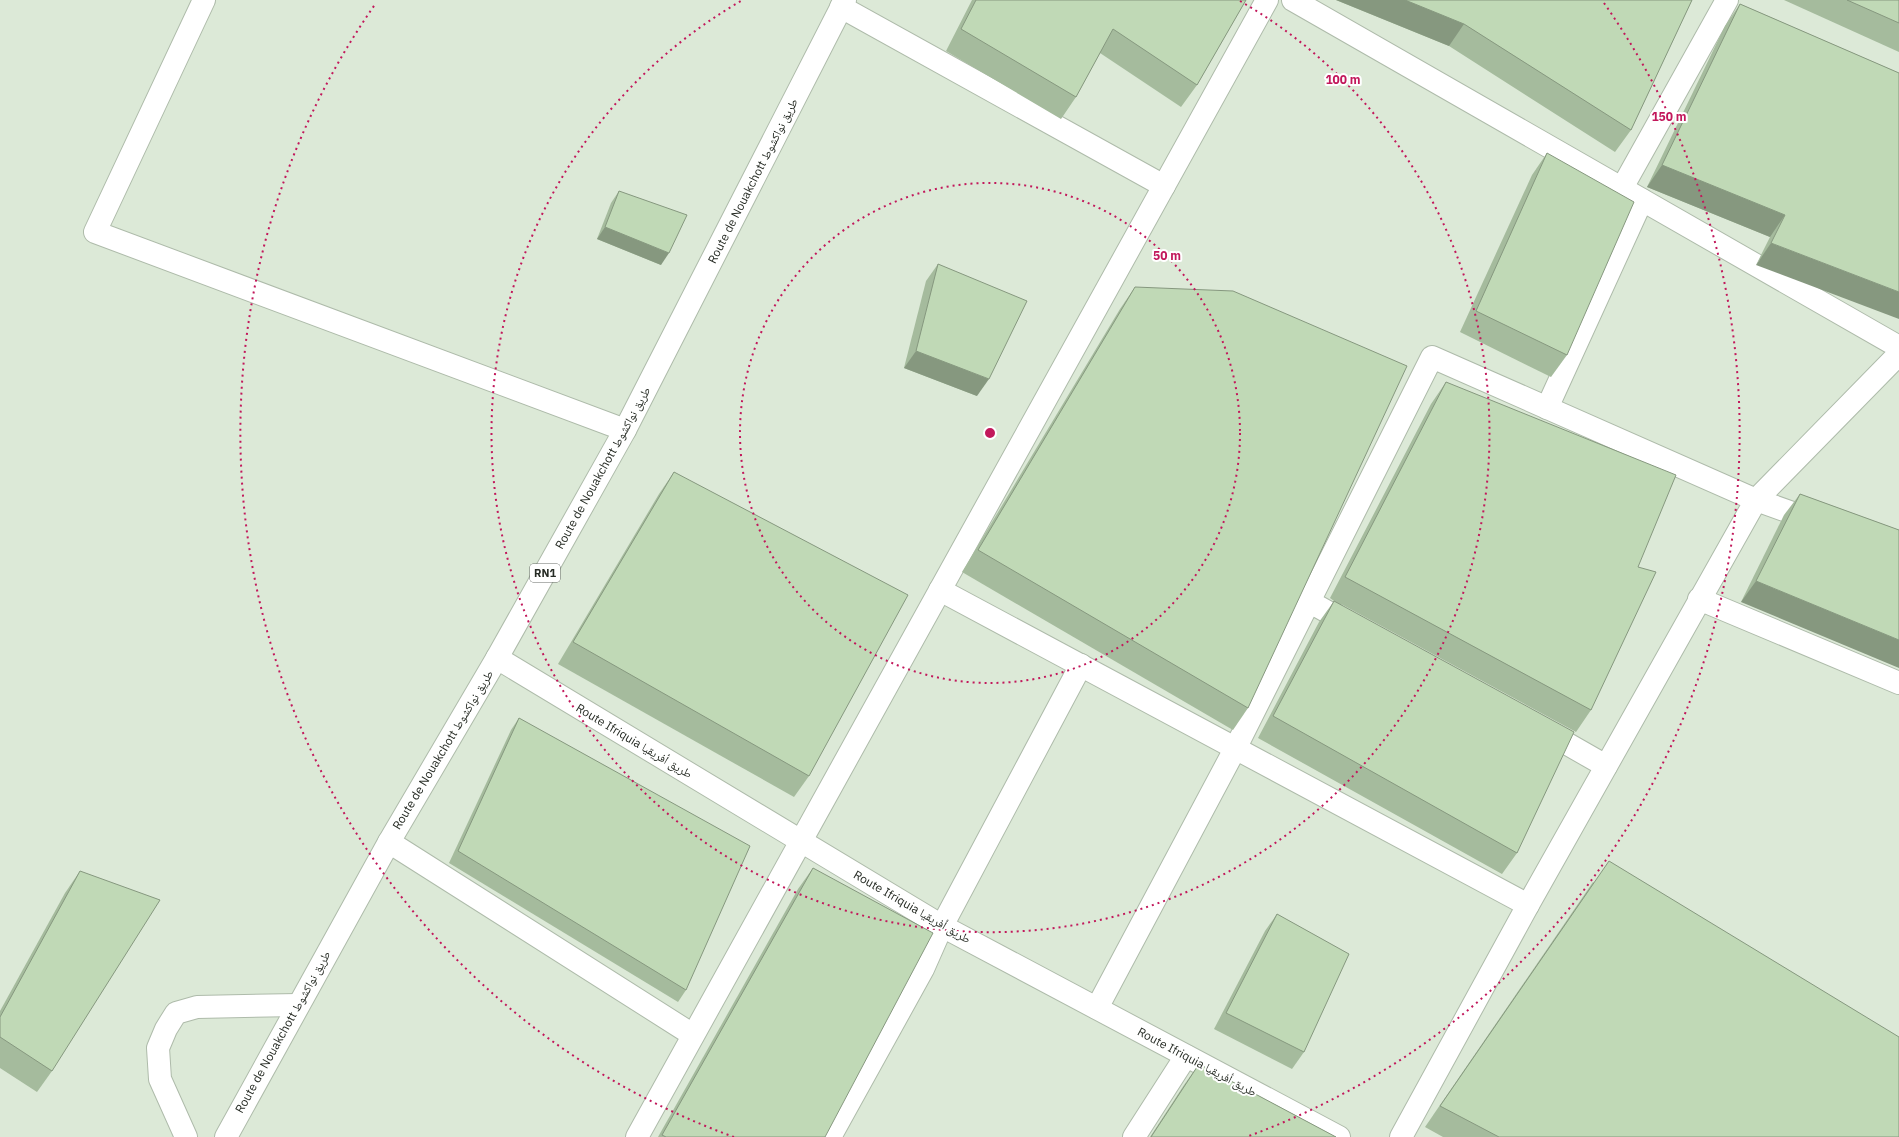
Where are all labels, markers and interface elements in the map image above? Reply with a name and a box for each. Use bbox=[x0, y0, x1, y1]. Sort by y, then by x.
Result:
text: 100 m bbox=[1325, 72, 1361, 87]
street label: Route de Nouakchott طريق نواكشوط bbox=[704, 96, 801, 266]
text: 150 m bbox=[1651, 109, 1687, 124]
text: 50 m bbox=[1153, 248, 1181, 263]
street label: Route de Nouakchott طريق نواكشوط bbox=[552, 384, 654, 552]
centre of rings bbox=[983, 426, 997, 440]
road number: RN1 bbox=[530, 564, 560, 582]
street label: Route de Nouakchott طريق نواكشوط bbox=[389, 667, 496, 832]
street label: Route Ifriquia طريق أفريقيا bbox=[573, 700, 695, 781]
street label: Route Ifriquia طريق أفريقيا bbox=[851, 867, 974, 947]
street label: Route de Nouakchott طريق نواكشوط bbox=[232, 948, 334, 1116]
street label: Route Ifriquia طريق أفريقيا bbox=[1135, 1024, 1260, 1100]

